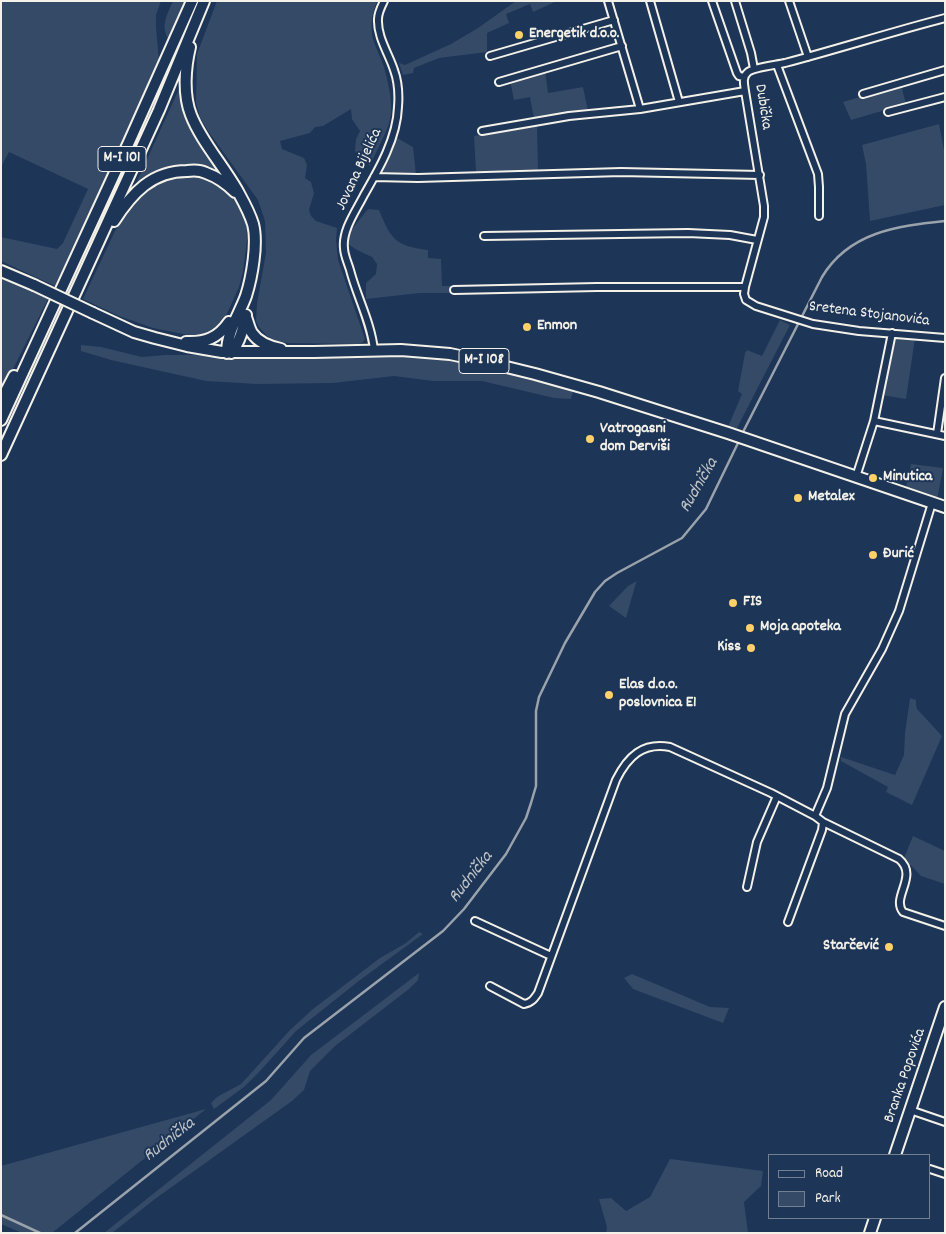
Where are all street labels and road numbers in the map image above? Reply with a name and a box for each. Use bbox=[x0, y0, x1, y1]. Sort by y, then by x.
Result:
street label: Dubička bbox=[749, 83, 775, 131]
street label: Jovana Bijelića bbox=[333, 126, 387, 214]
road number: M-I 101 bbox=[98, 146, 146, 172]
street label: Sretena Stojanovića bbox=[808, 298, 930, 332]
road number: M-I 108 bbox=[459, 348, 509, 374]
street label: Branka Popovića bbox=[881, 1026, 931, 1126]

